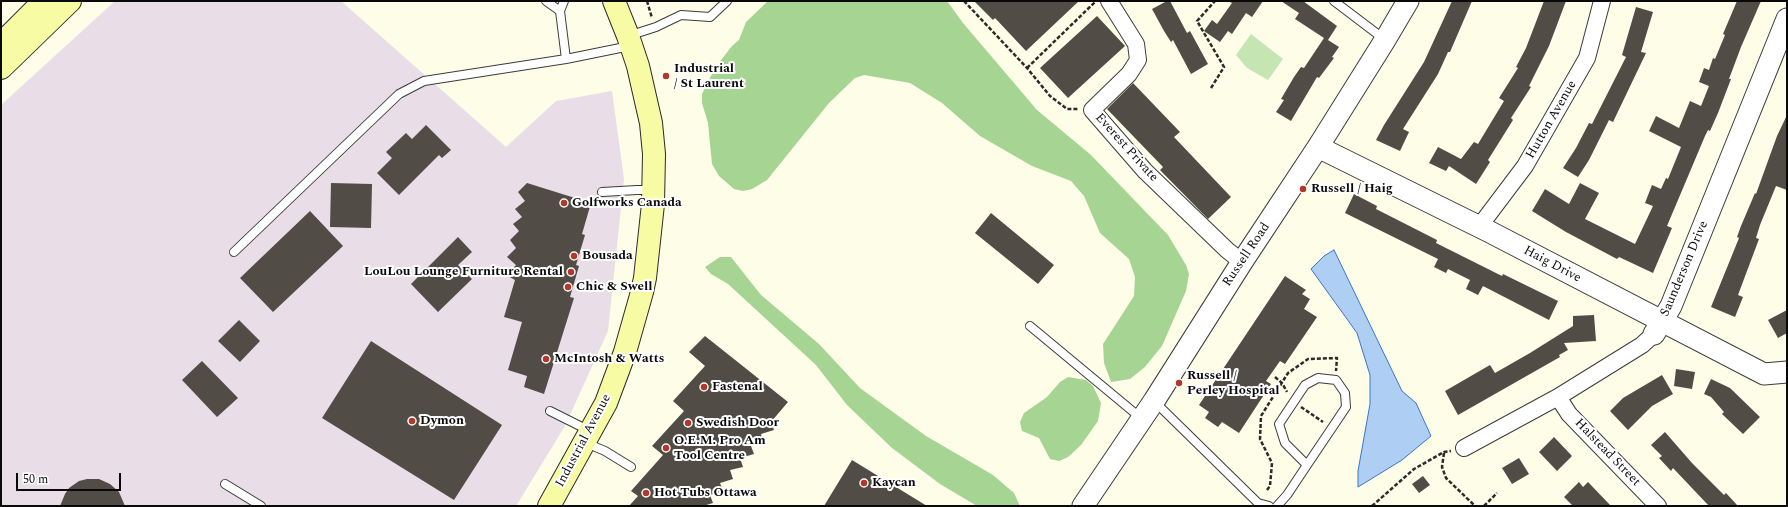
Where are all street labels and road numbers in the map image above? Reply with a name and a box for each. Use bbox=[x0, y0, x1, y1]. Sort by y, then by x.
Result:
street label: Hutton Avenue bbox=[1523, 78, 1581, 162]
street label: Everest Private bbox=[1091, 111, 1161, 185]
street label: Saunderson Drive bbox=[1658, 219, 1712, 319]
street label: Russell Road bbox=[1220, 220, 1274, 290]
street label: Haig Drive bbox=[1520, 243, 1584, 287]
street label: Industrial Avenue bbox=[553, 392, 615, 490]
street label: Halstead Street bbox=[1571, 416, 1643, 490]

